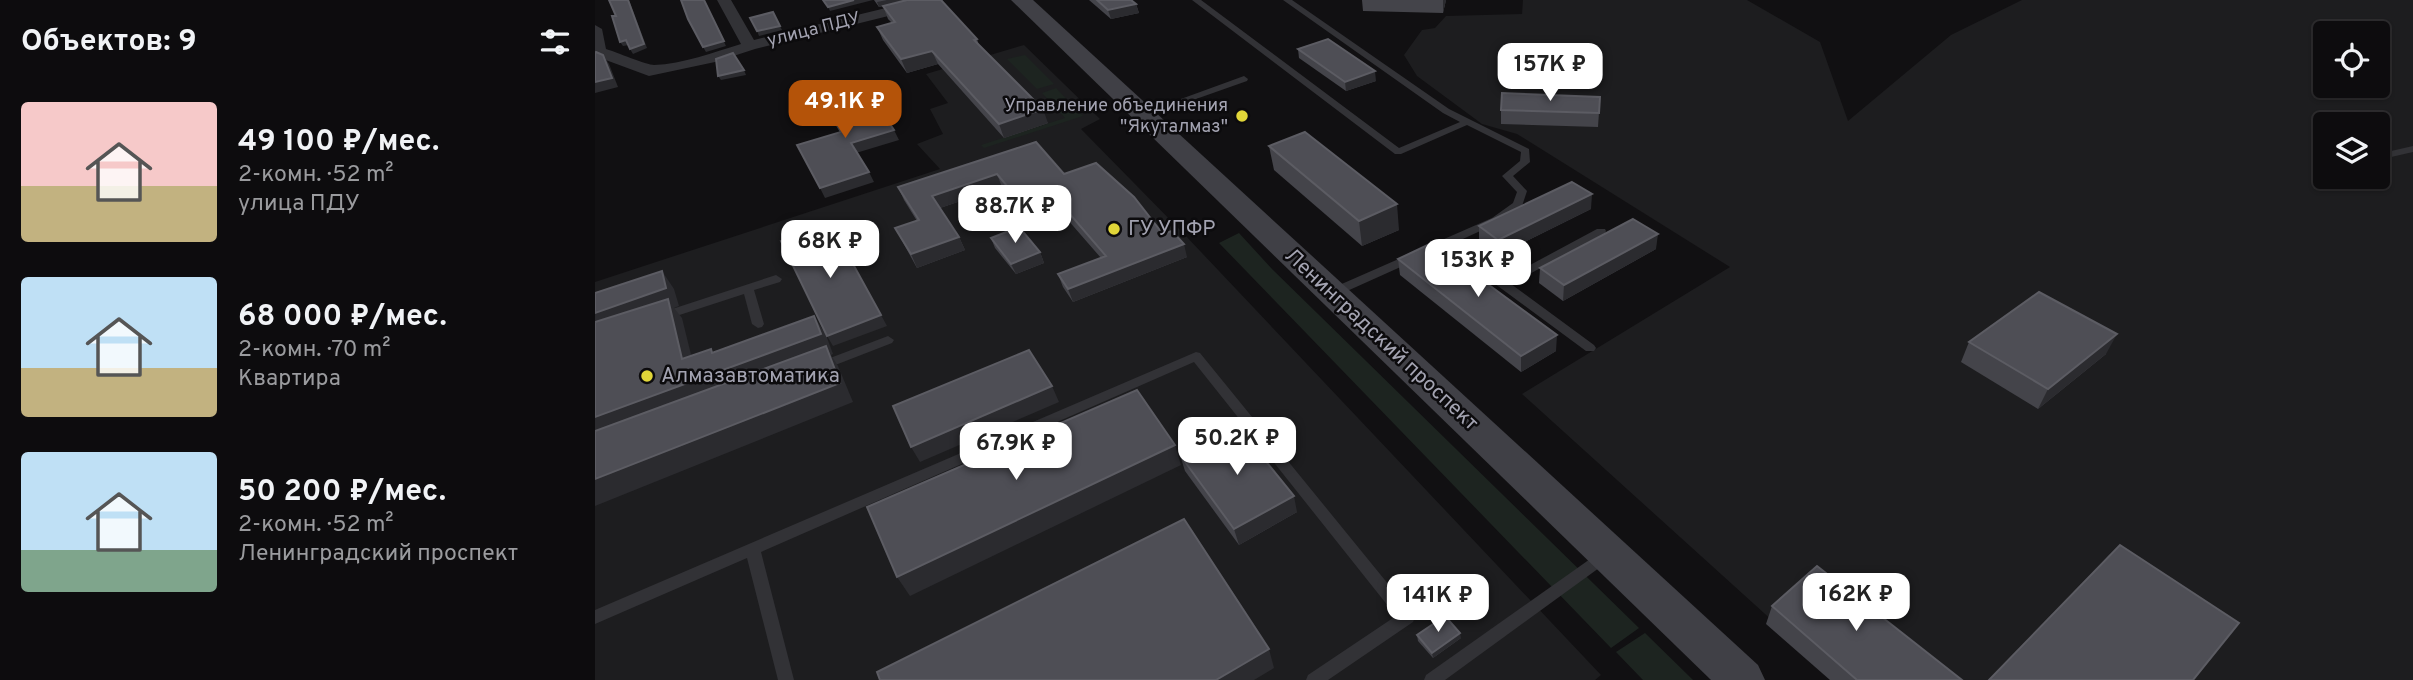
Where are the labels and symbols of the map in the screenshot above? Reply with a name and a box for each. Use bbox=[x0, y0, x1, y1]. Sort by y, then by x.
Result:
street label: улица ПДУ bbox=[765, 7, 863, 53]
pin: 157K ₽ bbox=[1493, 43, 1607, 103]
pin: 49.1K ₽ bbox=[780, 80, 910, 140]
place label: Управление объединения "Якуталмаз" bbox=[1004, 95, 1228, 139]
marker: Управление объединения "Якуталмаз" bbox=[1234, 108, 1250, 124]
pin: 88.7K ₽ bbox=[950, 186, 1080, 245]
place label: ГУ УПФР bbox=[1128, 216, 1215, 243]
pin: 68K ₽ bbox=[781, 220, 879, 280]
marker: ГУ УПФР bbox=[1106, 221, 1122, 237]
pin: 153K ₽ bbox=[1421, 240, 1535, 299]
street label: Ленинградский проспект bbox=[1278, 243, 1484, 437]
place label: Алмазавтоматика bbox=[661, 363, 840, 390]
marker: Алмазавтоматика bbox=[639, 368, 655, 384]
pin: 50.2K ₽ bbox=[1172, 418, 1302, 477]
pin: 67.9K ₽ bbox=[951, 422, 1081, 482]
pin: 141K ₽ bbox=[1381, 574, 1495, 634]
pin: 162K ₽ bbox=[1799, 574, 1913, 633]

